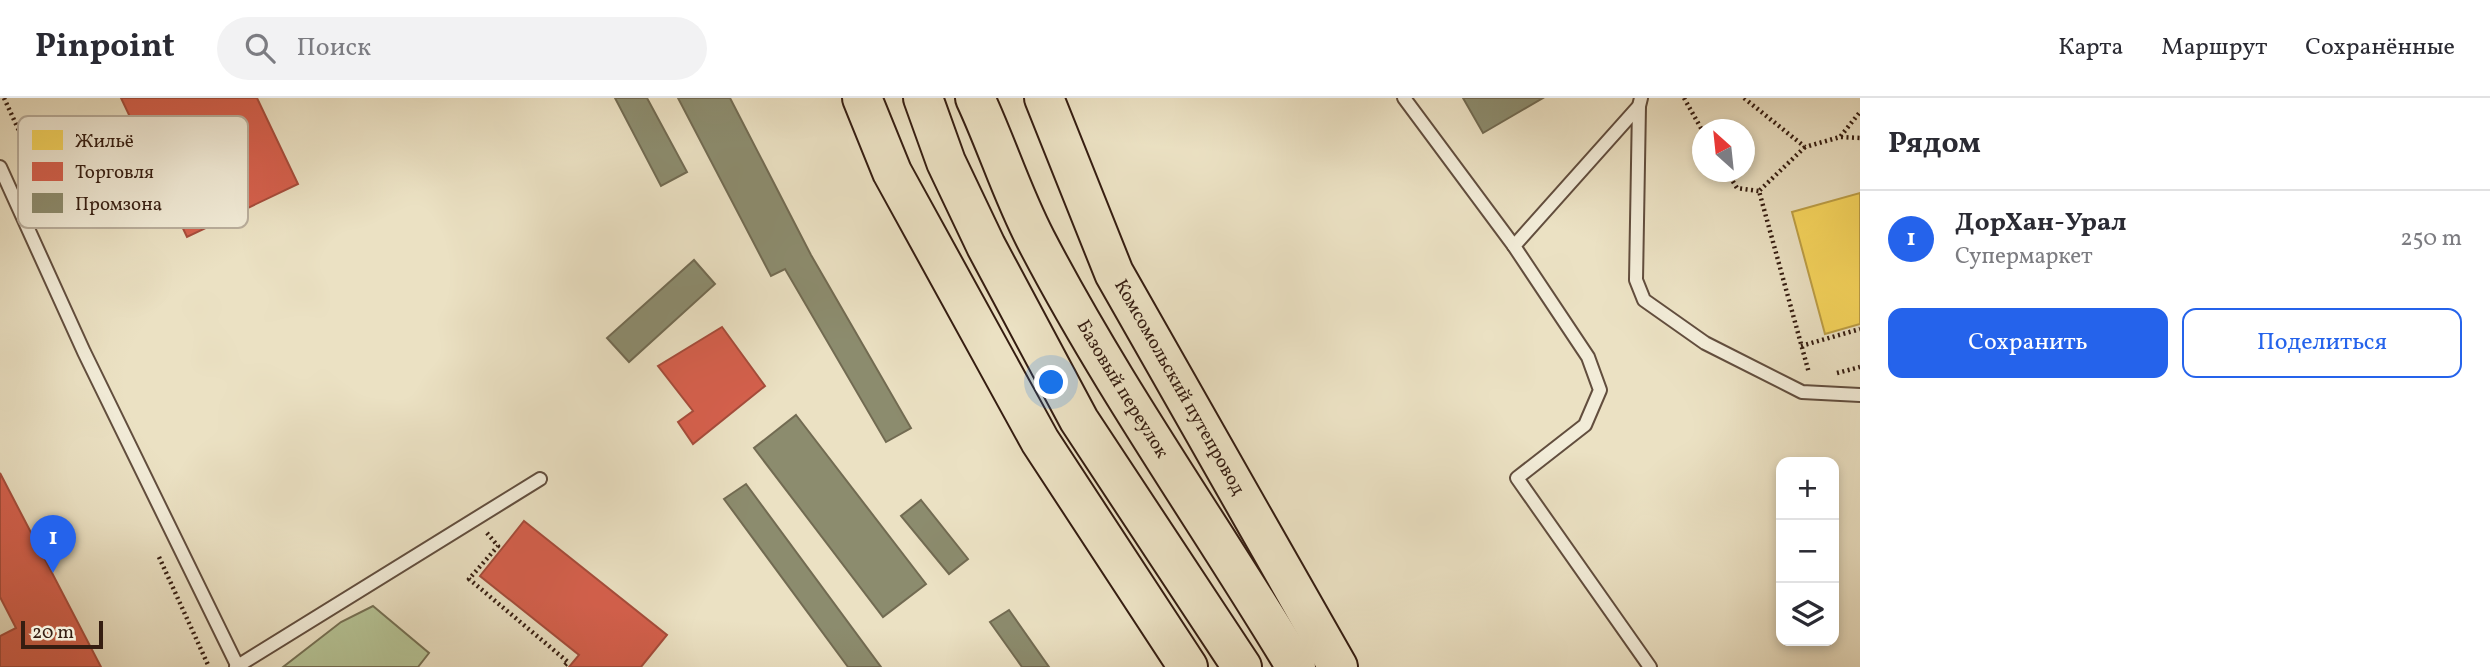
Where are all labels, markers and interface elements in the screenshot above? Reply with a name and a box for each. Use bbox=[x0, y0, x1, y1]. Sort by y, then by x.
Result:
search box bbox=[217, 17, 707, 80]
text: Pinpoint bbox=[35, 25, 175, 71]
icon: search bbox=[241, 29, 279, 67]
text: Поиск bbox=[297, 30, 371, 66]
text: Карта bbox=[2058, 31, 2123, 65]
text: Маршрут bbox=[2161, 31, 2267, 65]
text: Сохранённые bbox=[2305, 31, 2455, 65]
legend bbox=[18, 116, 248, 228]
north arrow bbox=[1692, 119, 1755, 182]
text: Рядом bbox=[1888, 123, 1981, 165]
text: Жильё bbox=[75, 129, 134, 155]
text: Торговля bbox=[75, 160, 154, 186]
text: Промзона bbox=[75, 192, 162, 218]
text: ДорХан-Урал bbox=[1955, 205, 2126, 241]
text: 1 bbox=[1906, 223, 1916, 255]
text: 250 m bbox=[2400, 223, 2462, 255]
text: Супермаркет bbox=[1955, 241, 2093, 273]
street label: Комсомольский путепровод bbox=[1107, 275, 1251, 500]
button: Сохранить bbox=[1888, 308, 2168, 378]
button: Поделиться bbox=[2182, 308, 2462, 378]
street label: Базовый переулок bbox=[1070, 315, 1174, 464]
your location bbox=[1034, 365, 1068, 399]
map controls bbox=[1776, 457, 1839, 646]
button: + bbox=[1776, 457, 1839, 520]
pin: 1 bbox=[30, 515, 76, 573]
button: − bbox=[1776, 520, 1839, 583]
button: layers bbox=[1776, 583, 1839, 646]
scale bar bbox=[21, 618, 103, 650]
text: 20 m bbox=[32, 620, 74, 646]

